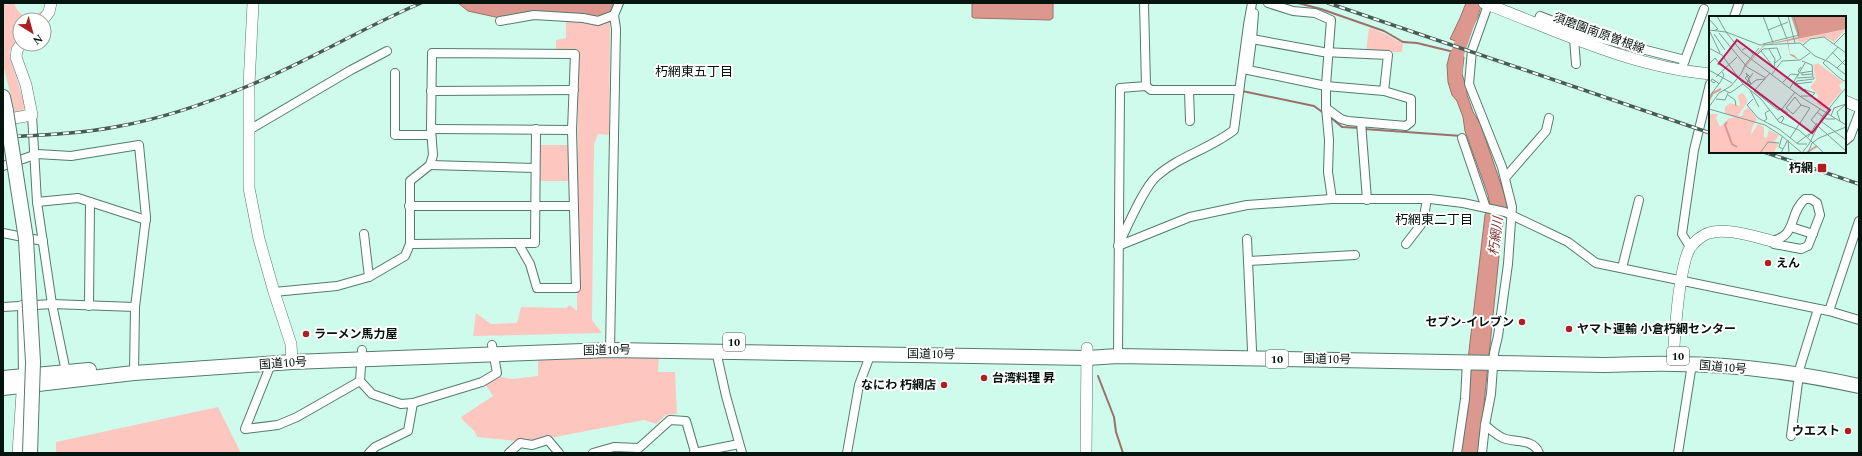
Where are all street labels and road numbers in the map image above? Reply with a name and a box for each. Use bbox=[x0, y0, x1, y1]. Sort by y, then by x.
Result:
street label: 須磨園南原曽根線 bbox=[1550, 8, 1647, 59]
road number: 10 bbox=[723, 333, 745, 351]
street label: 国道10号 bbox=[583, 341, 631, 360]
street label: 国道10号 bbox=[907, 345, 955, 364]
road number: 10 bbox=[1667, 347, 1689, 365]
road number: 10 bbox=[1266, 350, 1288, 368]
street label: 国道10号 bbox=[1303, 350, 1351, 369]
street label: 国道10号 bbox=[258, 352, 308, 375]
street label: 国道10号 bbox=[1698, 356, 1748, 379]

